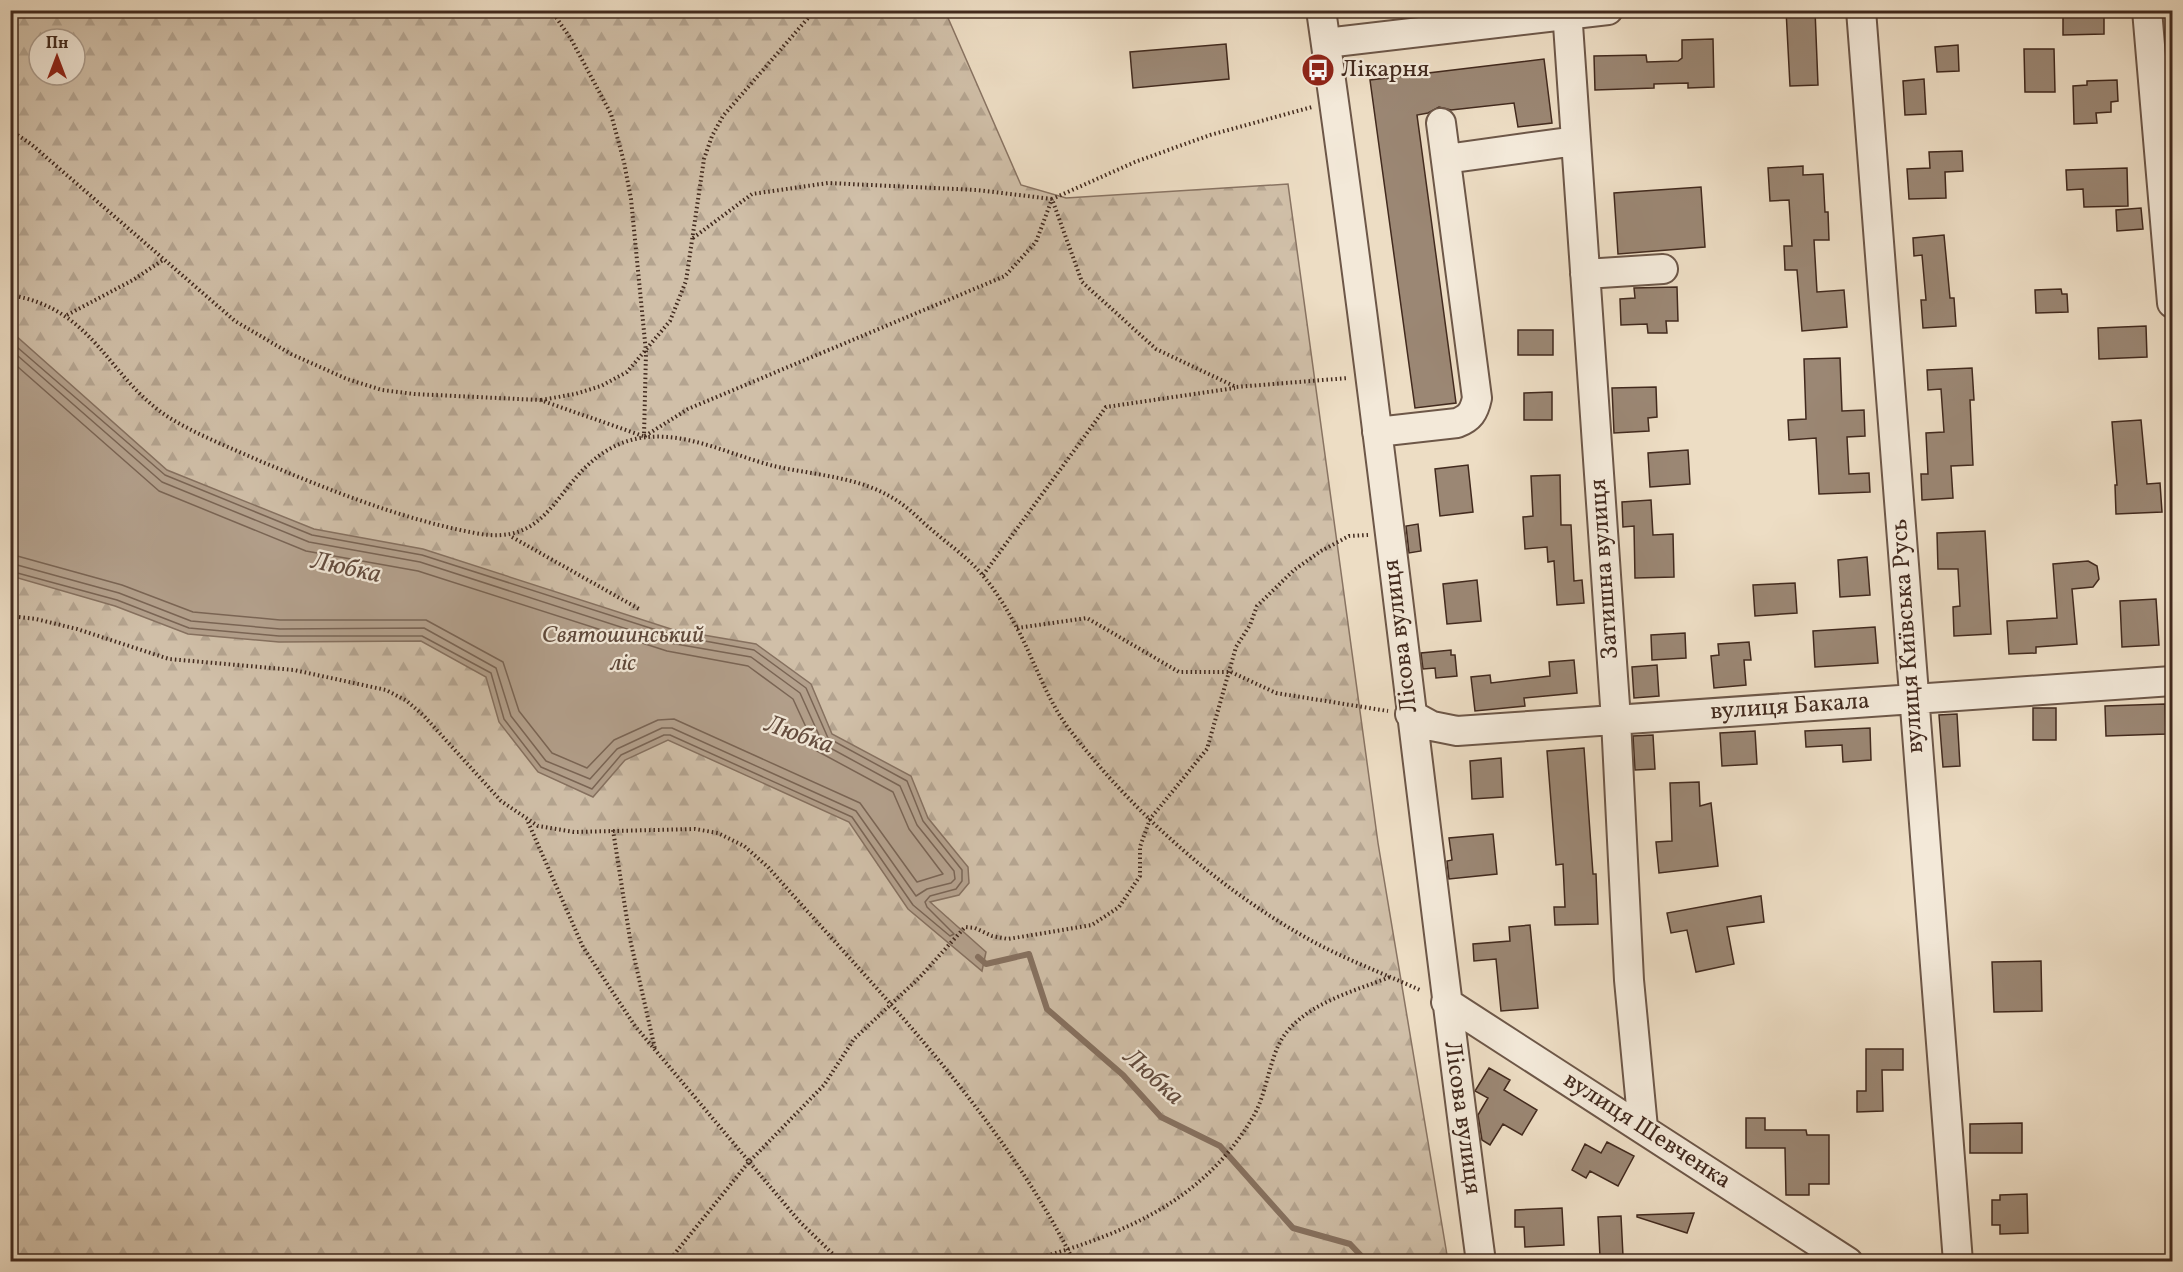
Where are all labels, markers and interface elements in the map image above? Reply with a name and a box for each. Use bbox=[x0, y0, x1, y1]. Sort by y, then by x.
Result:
north arrow bbox=[27, 27, 87, 87]
text: Пн bbox=[46, 33, 68, 55]
bus stop icon: Лікарня bbox=[1300, 52, 1336, 88]
place label: Лікарня bbox=[1341, 53, 1429, 87]
street label: Затишна вулиця bbox=[1582, 477, 1628, 661]
street label: вулиця Київська Русь bbox=[1883, 518, 1933, 754]
water label: Любка bbox=[307, 543, 384, 593]
street label: Лісова вулиця bbox=[1375, 557, 1427, 715]
park label: Святошинський ліс bbox=[542, 619, 704, 681]
street label: вулиця Бакала bbox=[1709, 684, 1871, 730]
water label: Любка bbox=[759, 706, 838, 764]
water label: Любка bbox=[1114, 1039, 1191, 1114]
street label: Лісова вулиця bbox=[1434, 1039, 1490, 1197]
street label: вулиця Шевченка bbox=[1556, 1064, 1738, 1198]

